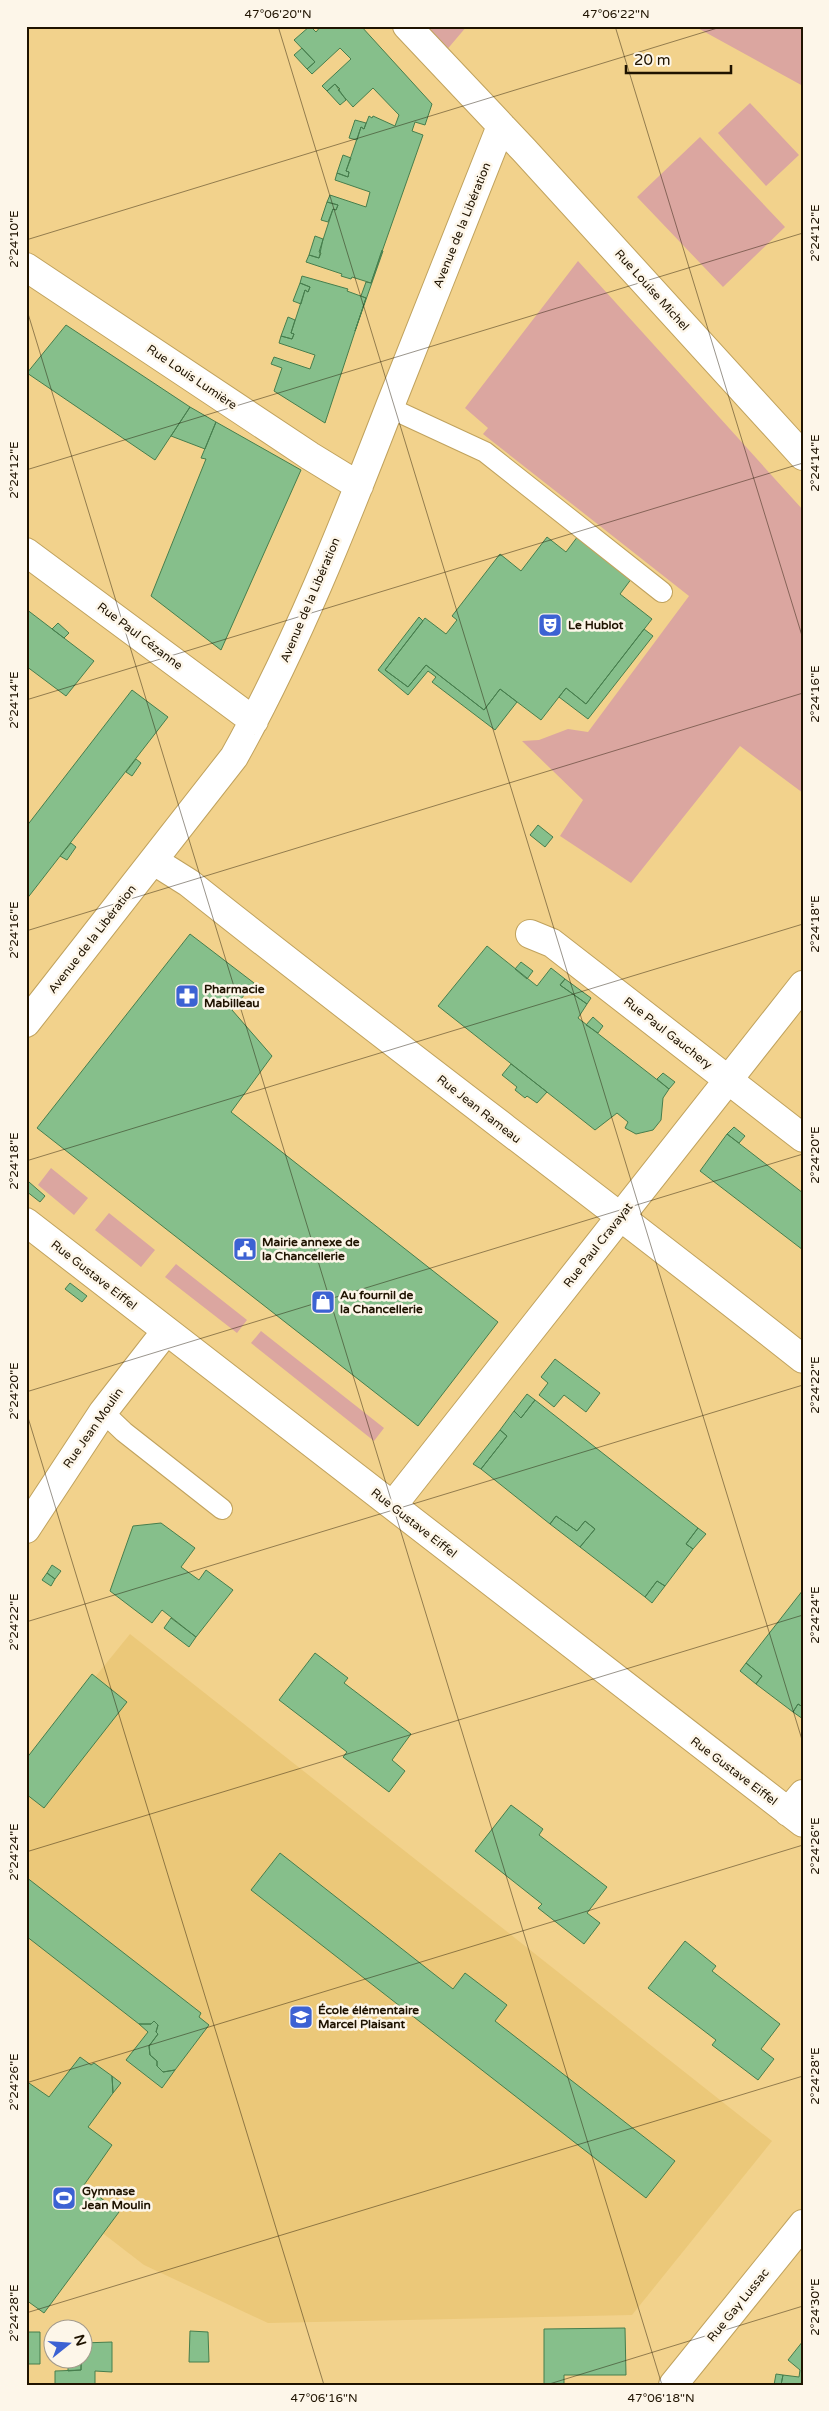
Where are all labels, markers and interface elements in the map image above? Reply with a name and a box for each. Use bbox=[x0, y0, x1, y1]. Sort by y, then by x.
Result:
text: 47°06'20"N bbox=[244, 7, 312, 21]
text: 47°06'22"N bbox=[582, 7, 650, 21]
scale bar bbox=[626, 42, 732, 74]
text: 20 m bbox=[634, 51, 671, 69]
street label: Avenue de la Libération bbox=[430, 160, 494, 290]
text: 2°24'12"E bbox=[808, 204, 822, 262]
text: 2°24'10"E bbox=[7, 210, 21, 268]
street label: Rue Louise Michel bbox=[612, 247, 692, 333]
street label: Rue Louis Lumière bbox=[144, 342, 240, 412]
text: 2°24'14"E bbox=[808, 434, 822, 492]
text: 2°24'12"E bbox=[7, 441, 21, 499]
street label: Avenue de la Libération bbox=[277, 536, 343, 664]
street label: Rue Paul Cézanne bbox=[95, 600, 185, 673]
theatre icon: Le Hublot bbox=[537, 612, 563, 638]
place label: Le Hublot bbox=[568, 618, 624, 632]
text: 2°24'16"E bbox=[808, 665, 822, 723]
text: 2°24'14"E bbox=[7, 671, 21, 729]
street label: Avenue de la Libération bbox=[45, 882, 139, 996]
text: 2°24'18"E bbox=[808, 895, 822, 953]
text: 2°24'16"E bbox=[7, 901, 21, 959]
place label: Pharmacie Mabilleau bbox=[204, 982, 265, 1010]
pharmacy icon: Pharmacie Mabilleau bbox=[174, 983, 200, 1009]
street label: Rue Paul Gauchery bbox=[621, 994, 715, 1072]
street label: Rue Jean Rameau bbox=[434, 1072, 524, 1146]
text: 2°24'20"E bbox=[808, 1126, 822, 1184]
text: 2°24'18"E bbox=[7, 1132, 21, 1190]
street label: Rue Paul Cravayat bbox=[561, 1200, 636, 1290]
place label: Mairie annexe de la Chancellerie bbox=[262, 1235, 360, 1263]
public building icon: Mairie annexe de la Chancellerie bbox=[232, 1236, 258, 1262]
street label: Rue Gustave Eiffel bbox=[48, 1237, 140, 1313]
place label: Au fournil de la Chancellerie bbox=[340, 1288, 423, 1316]
shop icon: Au fournil de la Chancellerie bbox=[310, 1289, 336, 1315]
text: 2°24'22"E bbox=[808, 1356, 822, 1414]
text: 2°24'20"E bbox=[7, 1362, 21, 1420]
street label: Rue Jean Moulin bbox=[60, 1385, 126, 1471]
street label: Rue Gustave Eiffel bbox=[368, 1485, 460, 1561]
text: 2°24'24"E bbox=[808, 1586, 822, 1644]
text: 2°24'22"E bbox=[7, 1593, 21, 1651]
street label: Rue Gustave Eiffel bbox=[688, 1734, 780, 1808]
text: 2°24'26"E bbox=[808, 1817, 822, 1875]
text: 2°24'24"E bbox=[7, 1823, 21, 1881]
place label: École élémentaire Marcel Plaisant bbox=[318, 2003, 419, 2031]
school or university icon: École élémentaire Marcel Plaisant bbox=[288, 2004, 314, 2030]
text: 2°24'28"E bbox=[808, 2047, 822, 2105]
text: 2°24'26"E bbox=[7, 2053, 21, 2111]
place label: Gymnase Jean Moulin bbox=[81, 2184, 151, 2212]
sports icon: Gymnase Jean Moulin bbox=[51, 2185, 77, 2211]
street label: Rue Gay Lussac bbox=[704, 2266, 772, 2344]
text: 2°24'30"E bbox=[808, 2278, 822, 2336]
text: 2°24'28"E bbox=[7, 2284, 21, 2342]
north arrow bbox=[42, 2318, 92, 2368]
text: N bbox=[70, 2332, 90, 2348]
text: 47°06'16"N bbox=[290, 2391, 358, 2405]
text: 47°06'18"N bbox=[627, 2391, 695, 2405]

